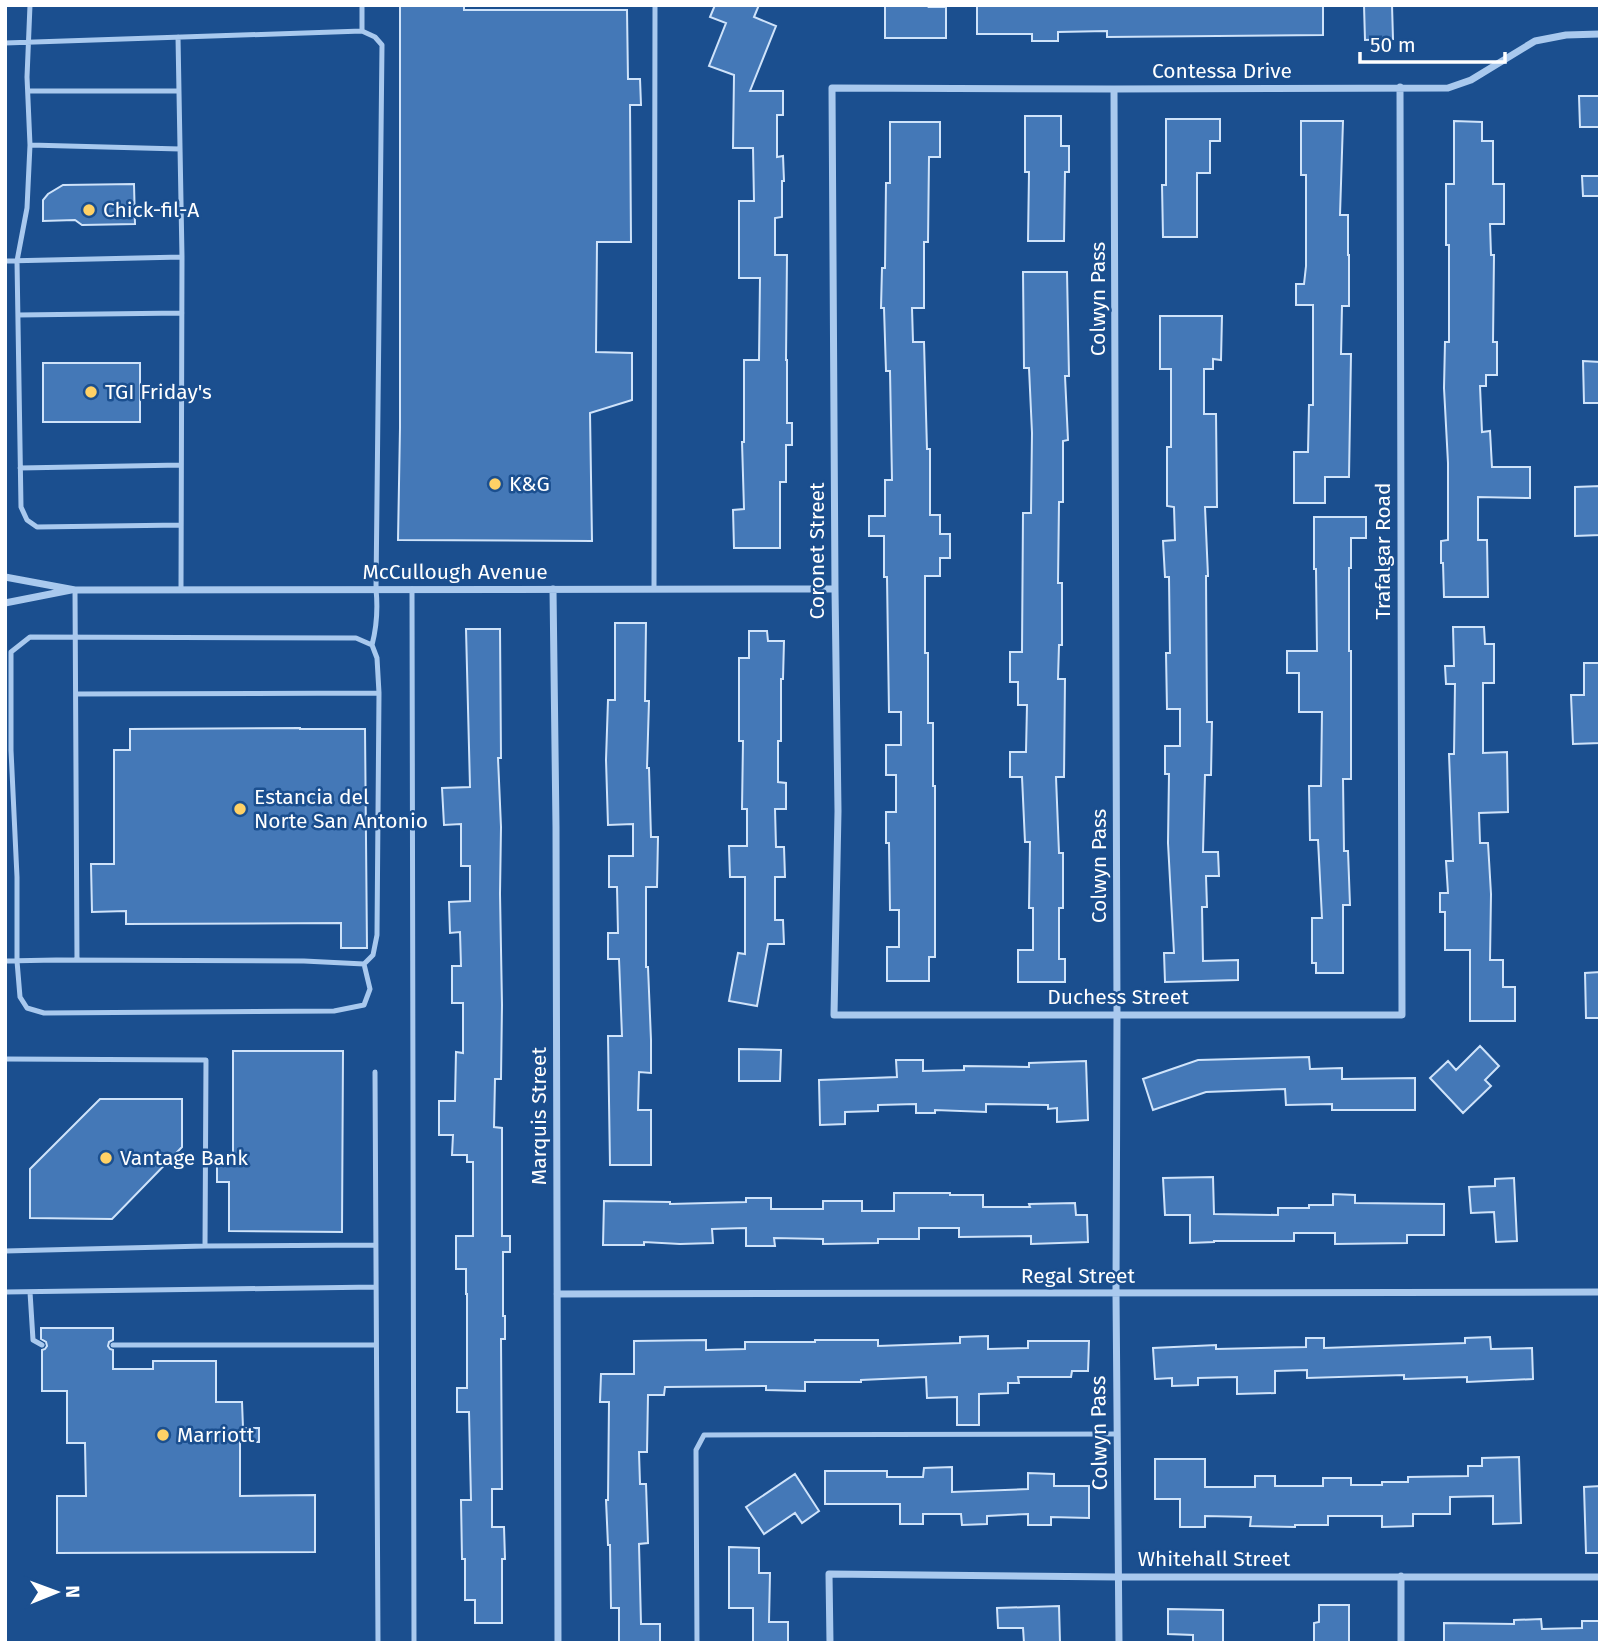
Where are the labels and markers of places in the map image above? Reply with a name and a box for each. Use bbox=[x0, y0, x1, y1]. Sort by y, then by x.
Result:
place label: Chick-fil-A bbox=[103, 197, 199, 223]
marker: Chick-fil-A bbox=[81, 202, 97, 218]
place label: TGI Friday's bbox=[105, 379, 212, 405]
marker: TGI Friday's bbox=[83, 384, 99, 400]
place label: K&G bbox=[509, 471, 550, 497]
marker: K&G bbox=[487, 476, 503, 492]
place label: Estancia del Norte San Antonio bbox=[254, 784, 428, 834]
marker: Estancia del Norte San Antonio bbox=[232, 801, 248, 817]
place label: Vantage Bank bbox=[120, 1145, 248, 1171]
marker: Vantage Bank bbox=[98, 1150, 114, 1166]
place label: Marriott bbox=[177, 1422, 255, 1448]
marker: Marriott bbox=[155, 1427, 171, 1443]

